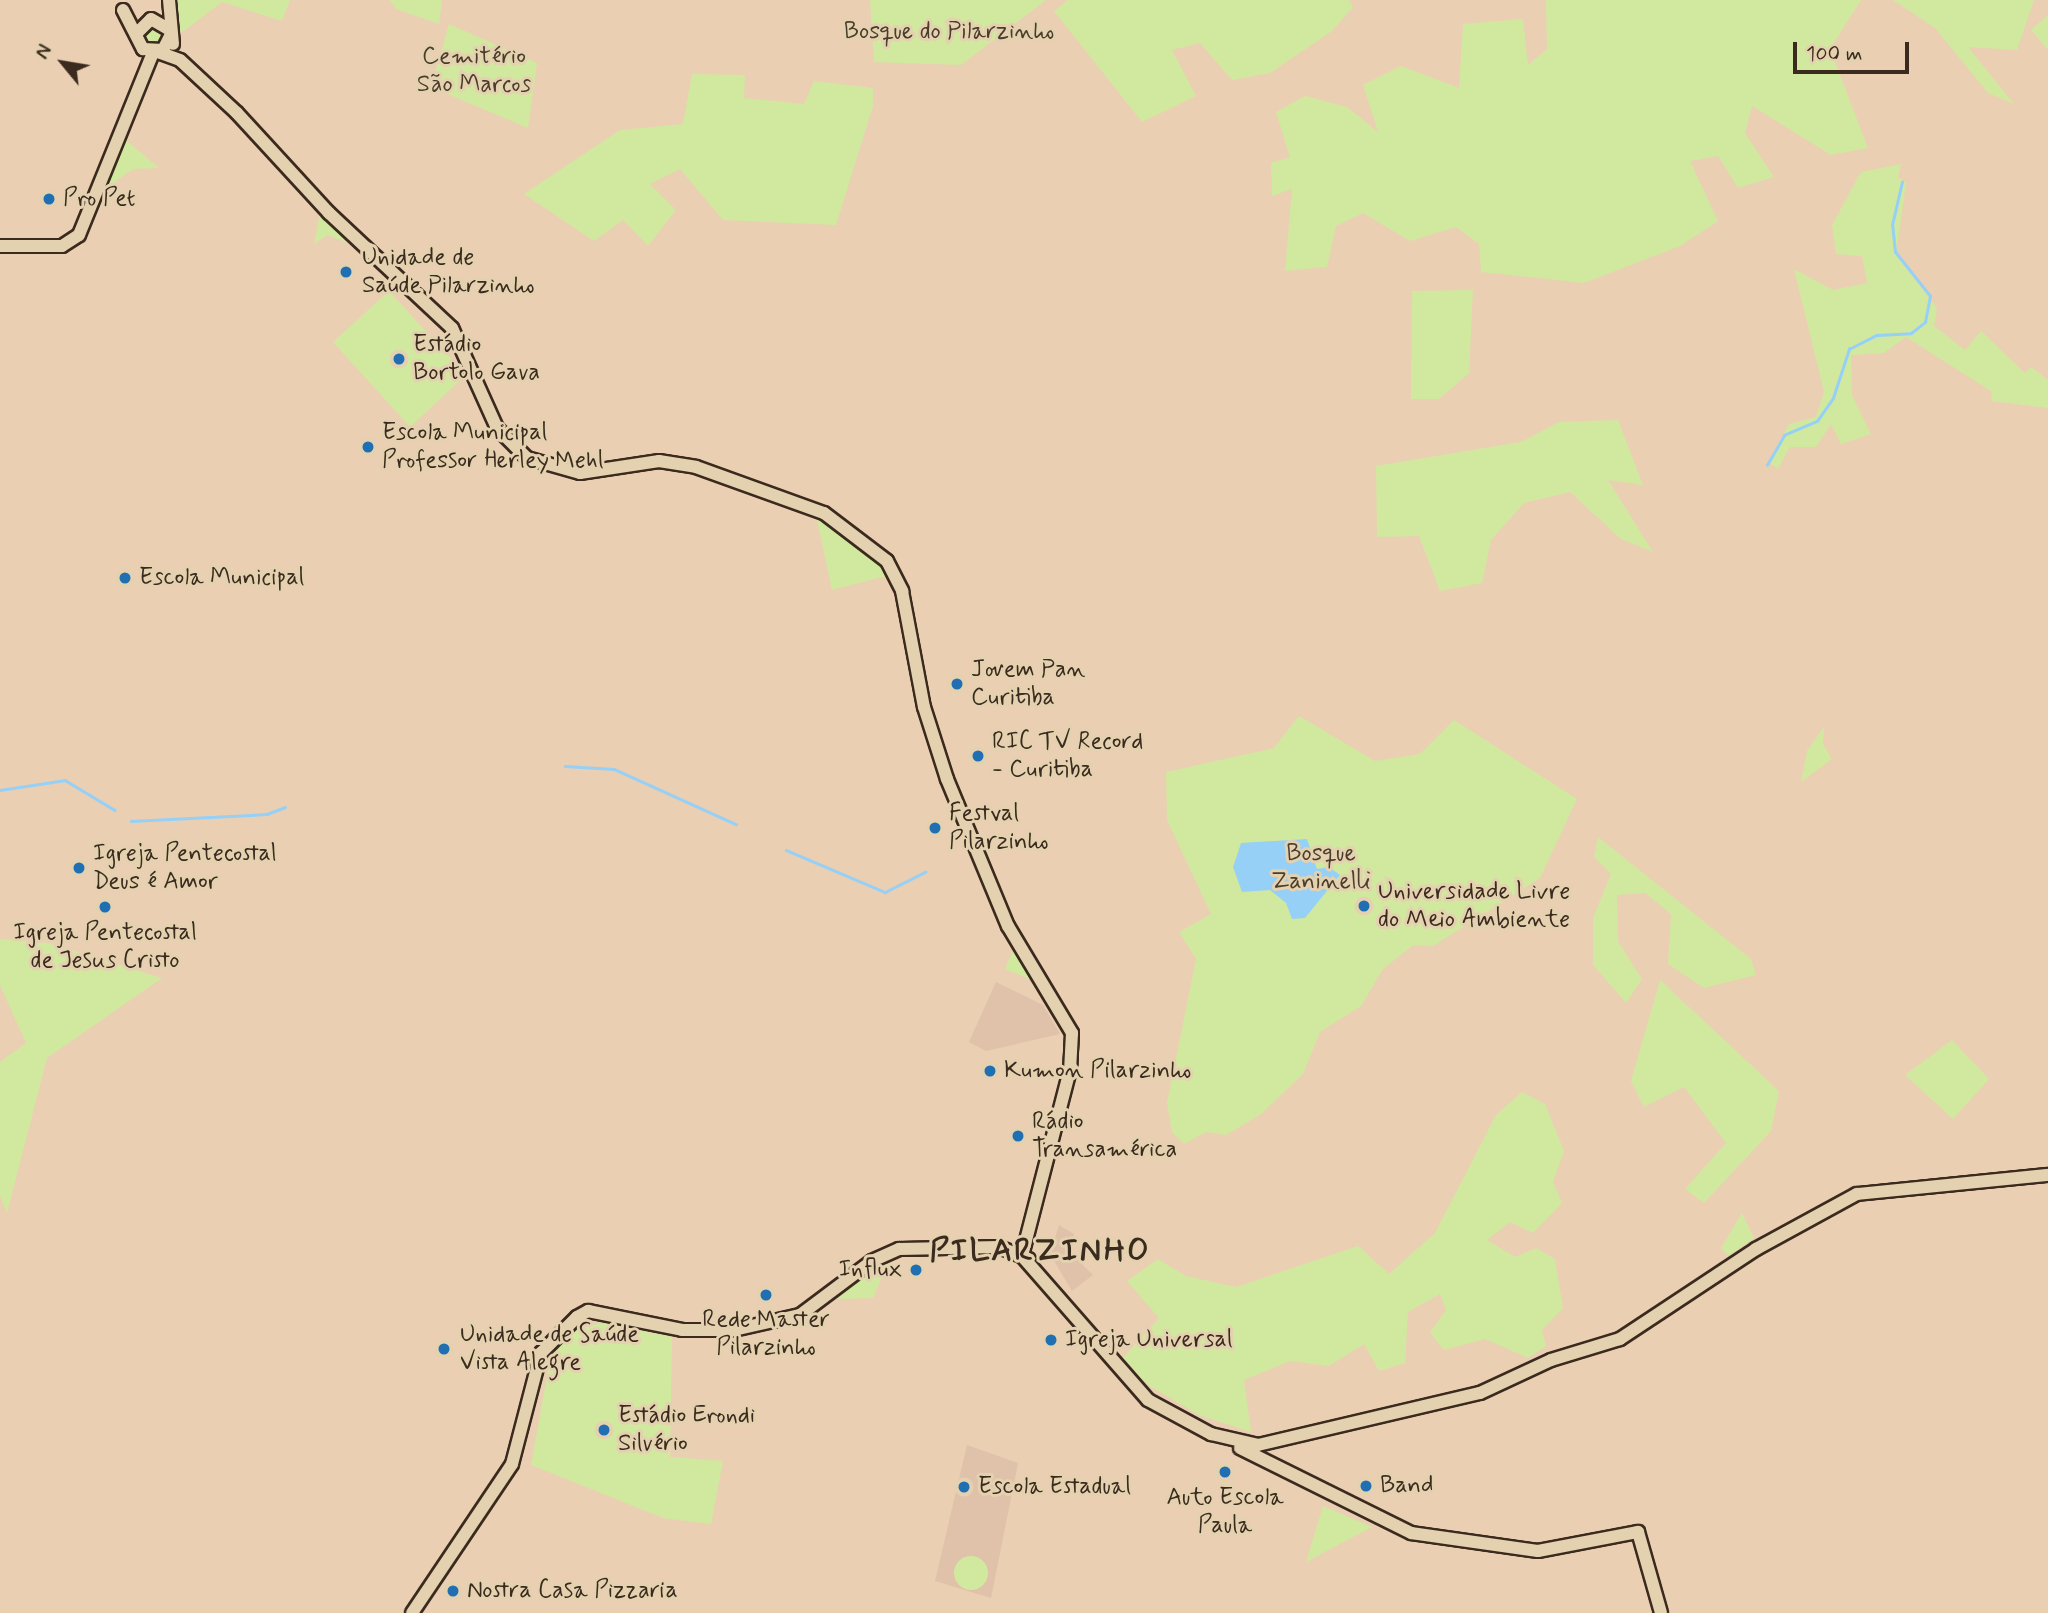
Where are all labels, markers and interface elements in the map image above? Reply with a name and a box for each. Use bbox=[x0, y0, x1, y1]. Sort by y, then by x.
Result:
park label: Bosque do Pilarzinho bbox=[847, 18, 1051, 46]
north arrow bbox=[28, 28, 98, 98]
scale bar bbox=[1796, 28, 1912, 72]
text: 100 m bbox=[1806, 40, 1862, 68]
text: N bbox=[30, 41, 58, 64]
park label: Cemitério São Marcos bbox=[416, 43, 532, 99]
place label: Pro Pet bbox=[63, 185, 136, 213]
marker: Pro Pet bbox=[41, 191, 57, 207]
place label: Unidade de Saúde Pilarzinho bbox=[362, 244, 527, 300]
marker: Unidade de Saúde Pilarzinho bbox=[336, 262, 356, 282]
place label: Estádio Bortolo Gava bbox=[413, 331, 541, 387]
marker: Estádio Bortolo Gava bbox=[391, 351, 407, 367]
place label: Escola Municipal Professor Herley Mehl bbox=[382, 419, 605, 475]
marker: Escola Municipal Professor Herley Mehl bbox=[360, 439, 376, 455]
place label: Escola Municipal bbox=[139, 564, 304, 592]
marker: Escola Municipal bbox=[117, 570, 133, 586]
place label: Jovem Pan Curitiba bbox=[971, 656, 1080, 712]
marker: Jovem Pan Curitiba bbox=[949, 676, 965, 692]
place label: RIC TV Record - Curitiba bbox=[992, 728, 1143, 784]
marker: RIC TV Record - Curitiba bbox=[970, 748, 986, 764]
place label: Festval Pilarzinho bbox=[949, 800, 1049, 856]
marker: Festval Pilarzinho bbox=[927, 820, 943, 836]
place label: Igreja Pentecostal Deus é Amor bbox=[93, 840, 277, 896]
park label: Bosque Zaninelli bbox=[1271, 840, 1371, 896]
marker: Igreja Pentecostal Deus é Amor bbox=[71, 860, 87, 876]
place label: Universidade Livre do Meio Ambiente bbox=[1378, 878, 1570, 934]
marker: Universidade Livre do Meio Ambiente bbox=[1356, 898, 1372, 914]
marker: Igreja Pentecostal de Jesus Cristo bbox=[97, 899, 113, 915]
place label: Igreja Pentecostal de Jesus Cristo bbox=[13, 919, 197, 975]
place label: Kumon Pilarzinho bbox=[1004, 1057, 1190, 1085]
marker: Kumon Pilarzinho bbox=[982, 1063, 998, 1079]
place label: Rádio Transamérica bbox=[1032, 1108, 1177, 1164]
marker: Rádio Transamérica bbox=[1010, 1128, 1026, 1144]
district label: PILARZINHO bbox=[934, 1232, 1146, 1270]
place label: Influx bbox=[838, 1256, 902, 1284]
marker: Influx bbox=[908, 1262, 924, 1278]
marker: Rede Master Pilarzinho bbox=[758, 1287, 774, 1303]
place label: Rede Master Pilarzinho bbox=[702, 1306, 830, 1362]
place label: Unidade de Saúde Vista Alegre bbox=[460, 1321, 639, 1377]
place label: Igreja Universal bbox=[1065, 1326, 1233, 1354]
marker: Igreja Universal bbox=[1043, 1332, 1059, 1348]
marker: Unidade de Saúde Vista Alegre bbox=[434, 1339, 454, 1359]
place label: Estádio Erondi Silvério bbox=[618, 1402, 755, 1458]
marker: Estádio Erondi Silvério bbox=[596, 1422, 612, 1438]
marker: Auto Escola Paula bbox=[1217, 1464, 1233, 1480]
place label: Band bbox=[1380, 1472, 1434, 1500]
place label: Escola Estadual bbox=[978, 1473, 1131, 1501]
marker: Band bbox=[1358, 1478, 1374, 1494]
marker: Escola Estadual bbox=[956, 1479, 972, 1495]
place label: Auto Escola Paula bbox=[1166, 1484, 1284, 1540]
place label: Nostra Casa Pizzaria bbox=[467, 1577, 680, 1605]
marker: Nostra Casa Pizzaria bbox=[445, 1583, 461, 1599]

